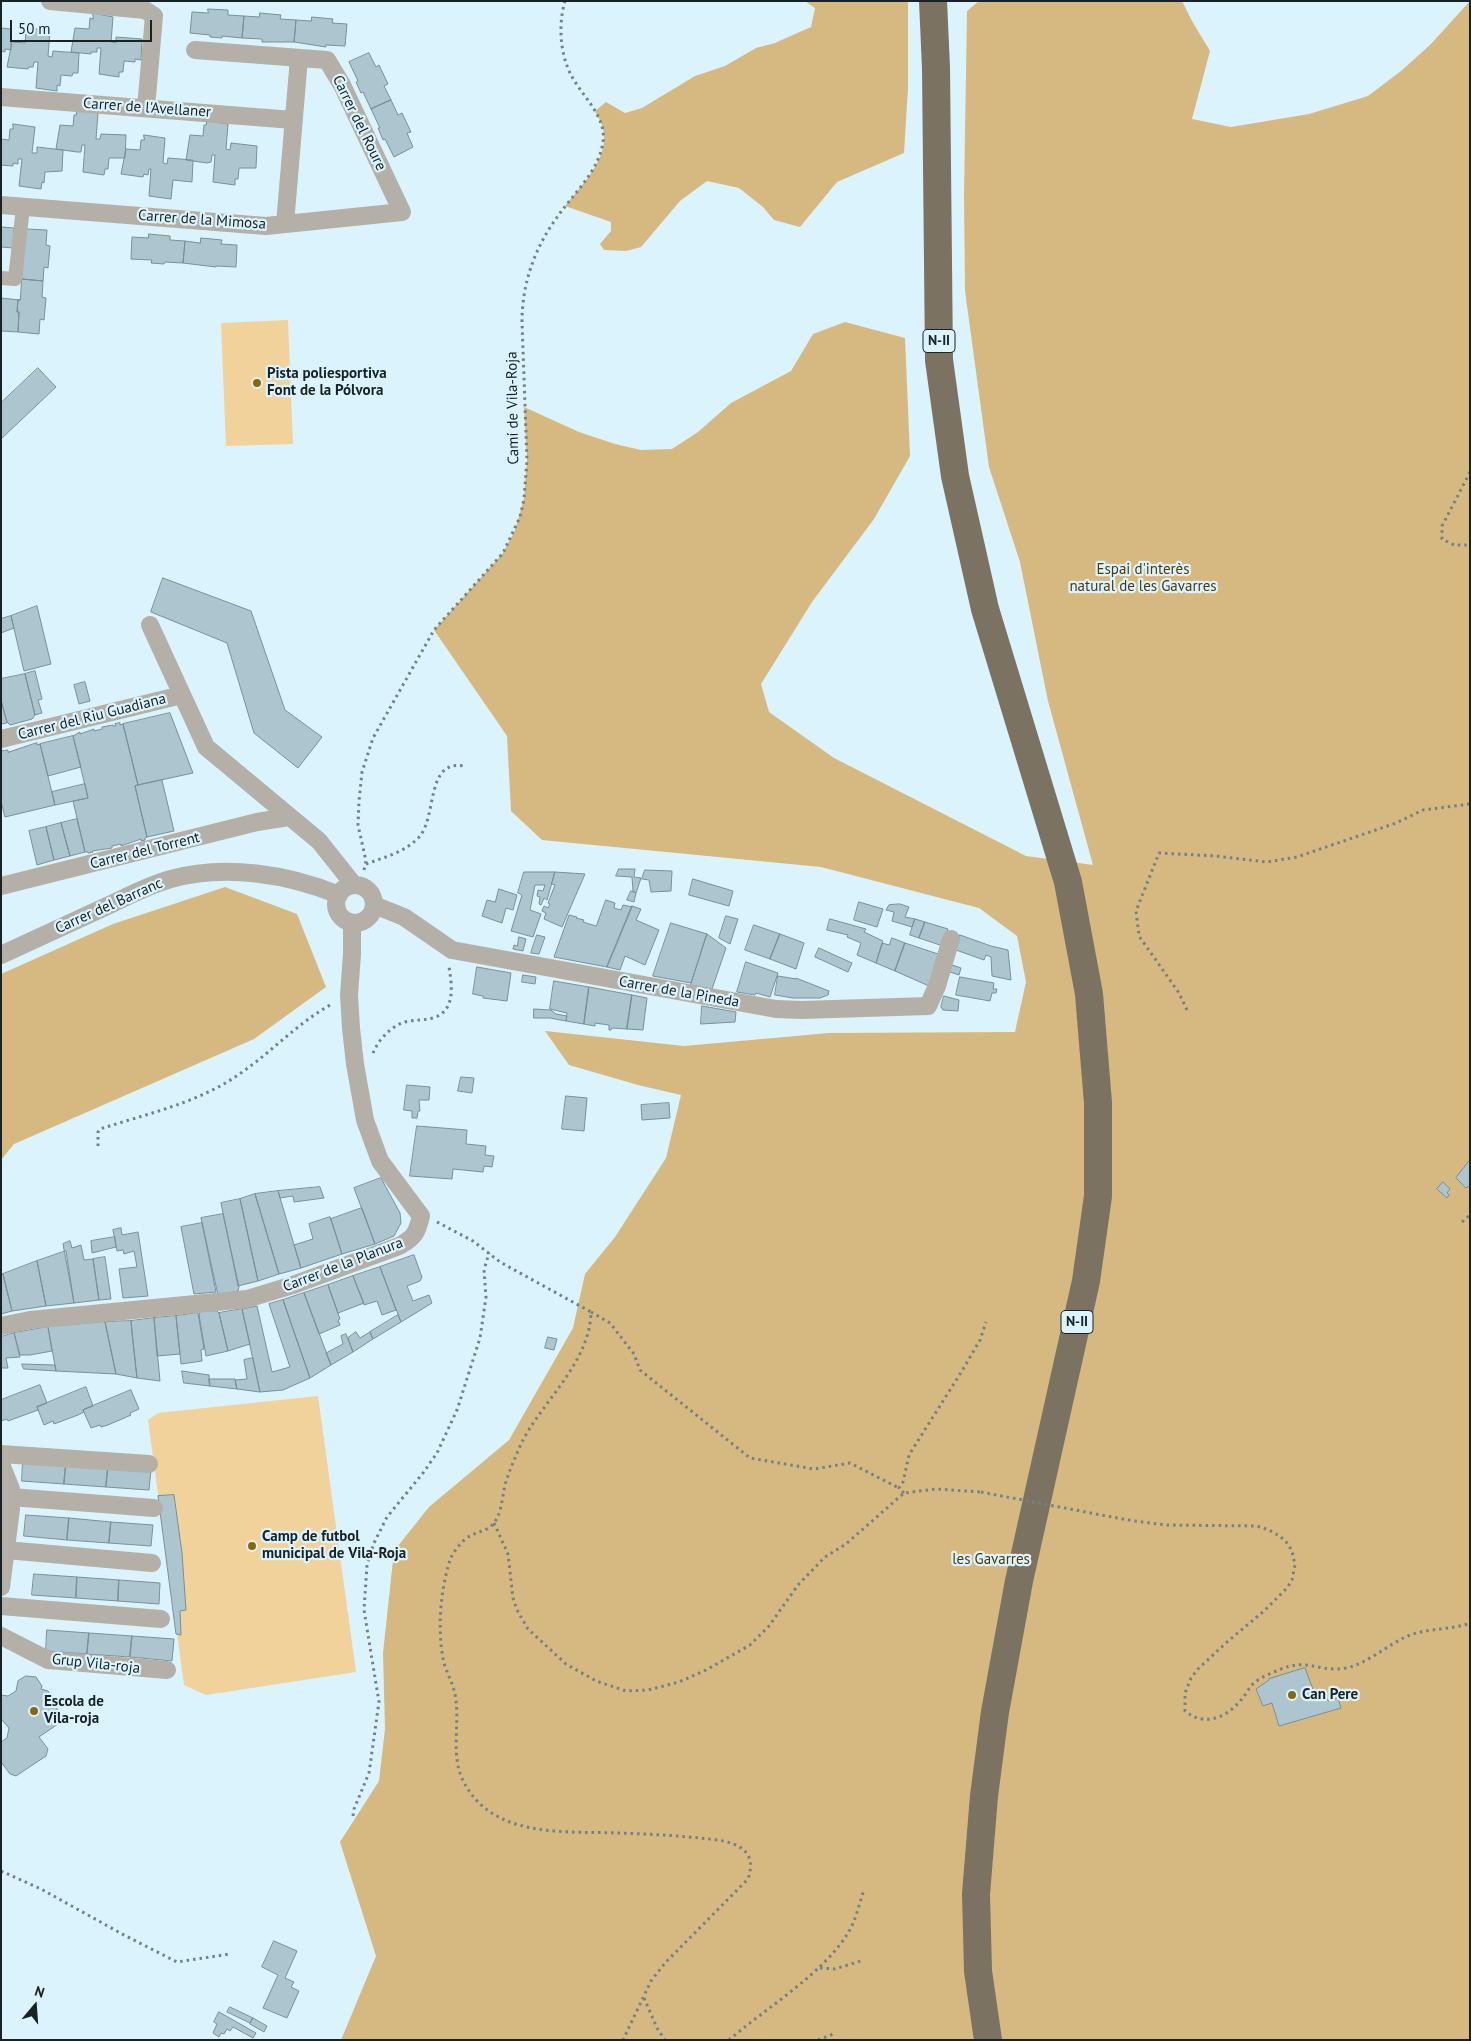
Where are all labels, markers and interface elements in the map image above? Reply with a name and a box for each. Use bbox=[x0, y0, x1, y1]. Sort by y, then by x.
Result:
scale bar bbox=[12, 10, 155, 42]
text: 50 m bbox=[18, 19, 51, 38]
street label: Carrer del Roure bbox=[328, 72, 390, 174]
street label: Carrer de l'Avellaner bbox=[82, 95, 212, 121]
street label: Carrer de la Mimosa bbox=[138, 207, 266, 233]
road number: N-II bbox=[923, 330, 955, 352]
street label: Camí de Vila-Roja bbox=[503, 351, 523, 465]
place label: Pista poliesportiva Font de la Pólvora bbox=[267, 365, 387, 400]
marker: Pista poliesportiva Font de la Pólvora bbox=[251, 377, 263, 389]
park label: Espai d'interès natural de les Gavarres bbox=[1069, 561, 1217, 596]
street label: Carrer del Riu Guadiana bbox=[16, 690, 168, 744]
street label: Carrer del Torrent bbox=[88, 829, 202, 873]
street label: Carrer del Barranc bbox=[53, 874, 165, 938]
street label: Carrer de la Pineda bbox=[617, 973, 741, 1011]
street label: Carrer de la Planura bbox=[280, 1234, 406, 1296]
road number: N-II bbox=[1061, 1310, 1093, 1334]
place label: Camp de futbol municipal de Vila-Roja bbox=[262, 1528, 406, 1563]
marker: Camp de futbol municipal de Vila-Roja bbox=[246, 1540, 258, 1552]
park label: les Gavarres bbox=[952, 1551, 1030, 1569]
street label: Grup Vila-roja bbox=[51, 1650, 141, 1678]
place label: Can Pere bbox=[1302, 1686, 1358, 1704]
marker: Can Pere bbox=[1286, 1689, 1298, 1701]
place label: Escola de Vila-roja bbox=[44, 1693, 104, 1728]
marker: Escola de Vila-roja bbox=[28, 1705, 40, 1717]
north arrow bbox=[10, 1981, 60, 2031]
text: N bbox=[32, 1982, 47, 2002]

